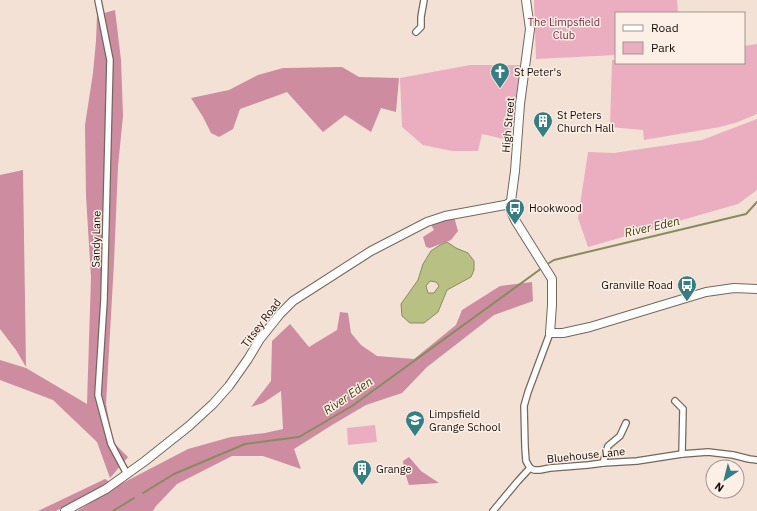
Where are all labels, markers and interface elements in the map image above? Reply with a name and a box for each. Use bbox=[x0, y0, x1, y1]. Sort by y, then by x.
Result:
legend bbox=[615, 12, 745, 64]
park label: The Limpsfield Club bbox=[528, 15, 600, 42]
text: Road bbox=[651, 20, 679, 35]
text: Park bbox=[651, 40, 676, 55]
church icon: St Peter's bbox=[489, 61, 511, 89]
place label: St Peter's bbox=[514, 65, 562, 79]
street label: High Street bbox=[499, 97, 517, 153]
place label: St Peters Church Hall bbox=[557, 108, 614, 135]
building icon: St Peters Church Hall bbox=[532, 110, 554, 138]
bus stop icon: Hookwood bbox=[504, 197, 526, 225]
place label: Hookwood bbox=[529, 201, 582, 215]
street label: Sandy Lane bbox=[89, 211, 103, 267]
water label: River Eden bbox=[623, 213, 681, 240]
bus stop icon: Granville Road bbox=[676, 274, 698, 302]
place label: Granville Road bbox=[601, 278, 673, 292]
street label: Titsey Road bbox=[238, 296, 284, 350]
water label: River Eden bbox=[320, 374, 375, 418]
place label: Limpsfield Grange School bbox=[429, 407, 501, 434]
school or university icon: Limpsfield Grange School bbox=[404, 409, 426, 437]
street label: Bluehouse Lane bbox=[546, 444, 626, 466]
building icon: Grange bbox=[351, 458, 373, 486]
north arrow bbox=[705, 459, 745, 499]
place label: Grange bbox=[376, 462, 412, 476]
text: N bbox=[712, 479, 727, 495]

